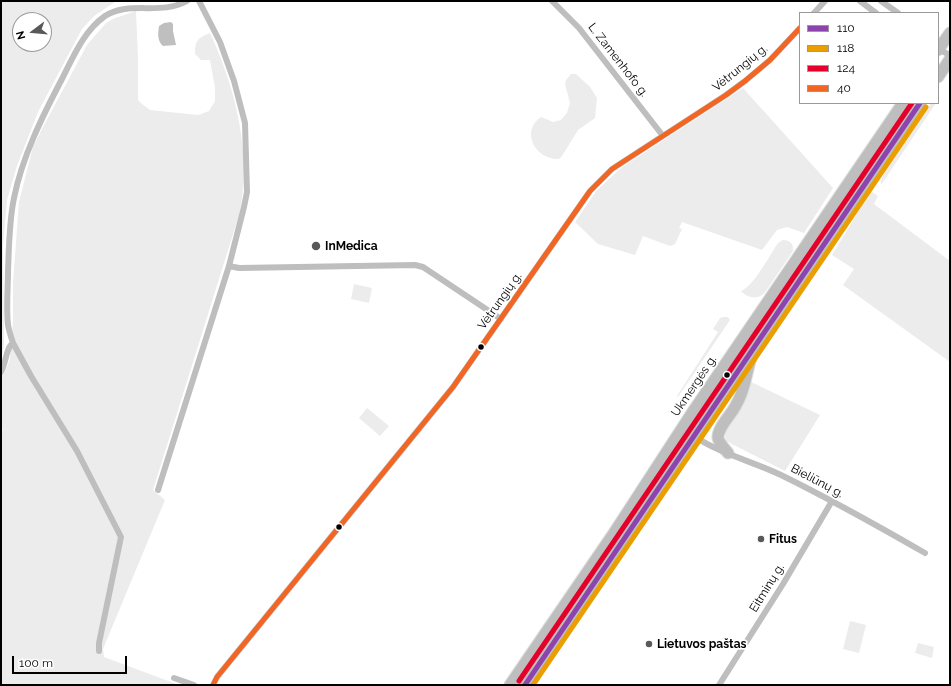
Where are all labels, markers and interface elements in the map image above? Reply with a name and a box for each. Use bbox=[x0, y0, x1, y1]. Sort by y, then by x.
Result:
north arrow bbox=[12, 12, 52, 52]
legend bbox=[799, 12, 939, 104]
street label: L. Zamenhofo g. bbox=[585, 20, 651, 100]
text: 110 bbox=[837, 21, 855, 35]
text: N bbox=[14, 29, 28, 41]
street label: Vėtrungių g. bbox=[710, 41, 770, 95]
text: 118 bbox=[837, 41, 854, 55]
text: 124 bbox=[837, 61, 855, 75]
text: 40 bbox=[837, 81, 851, 95]
place label: InMedica bbox=[325, 239, 378, 253]
marker: InMedica bbox=[310, 240, 322, 252]
street label: Vėtrungių g. bbox=[475, 270, 525, 332]
unlabelled marker bbox=[476, 342, 486, 352]
street label: Ukmergės g. bbox=[668, 353, 720, 419]
unlabelled marker bbox=[722, 370, 732, 380]
street label: Bieliūnų g. bbox=[788, 461, 846, 501]
unlabelled marker bbox=[334, 522, 344, 532]
place label: Fitus bbox=[769, 532, 797, 546]
marker: Fitus bbox=[756, 534, 766, 544]
street label: Eitminų g. bbox=[746, 561, 788, 615]
place label: Lietuvos paštas bbox=[657, 637, 746, 651]
marker: Lietuvos paštas bbox=[644, 639, 654, 649]
scale bar bbox=[14, 648, 129, 674]
text: 100 m bbox=[19, 656, 53, 670]

